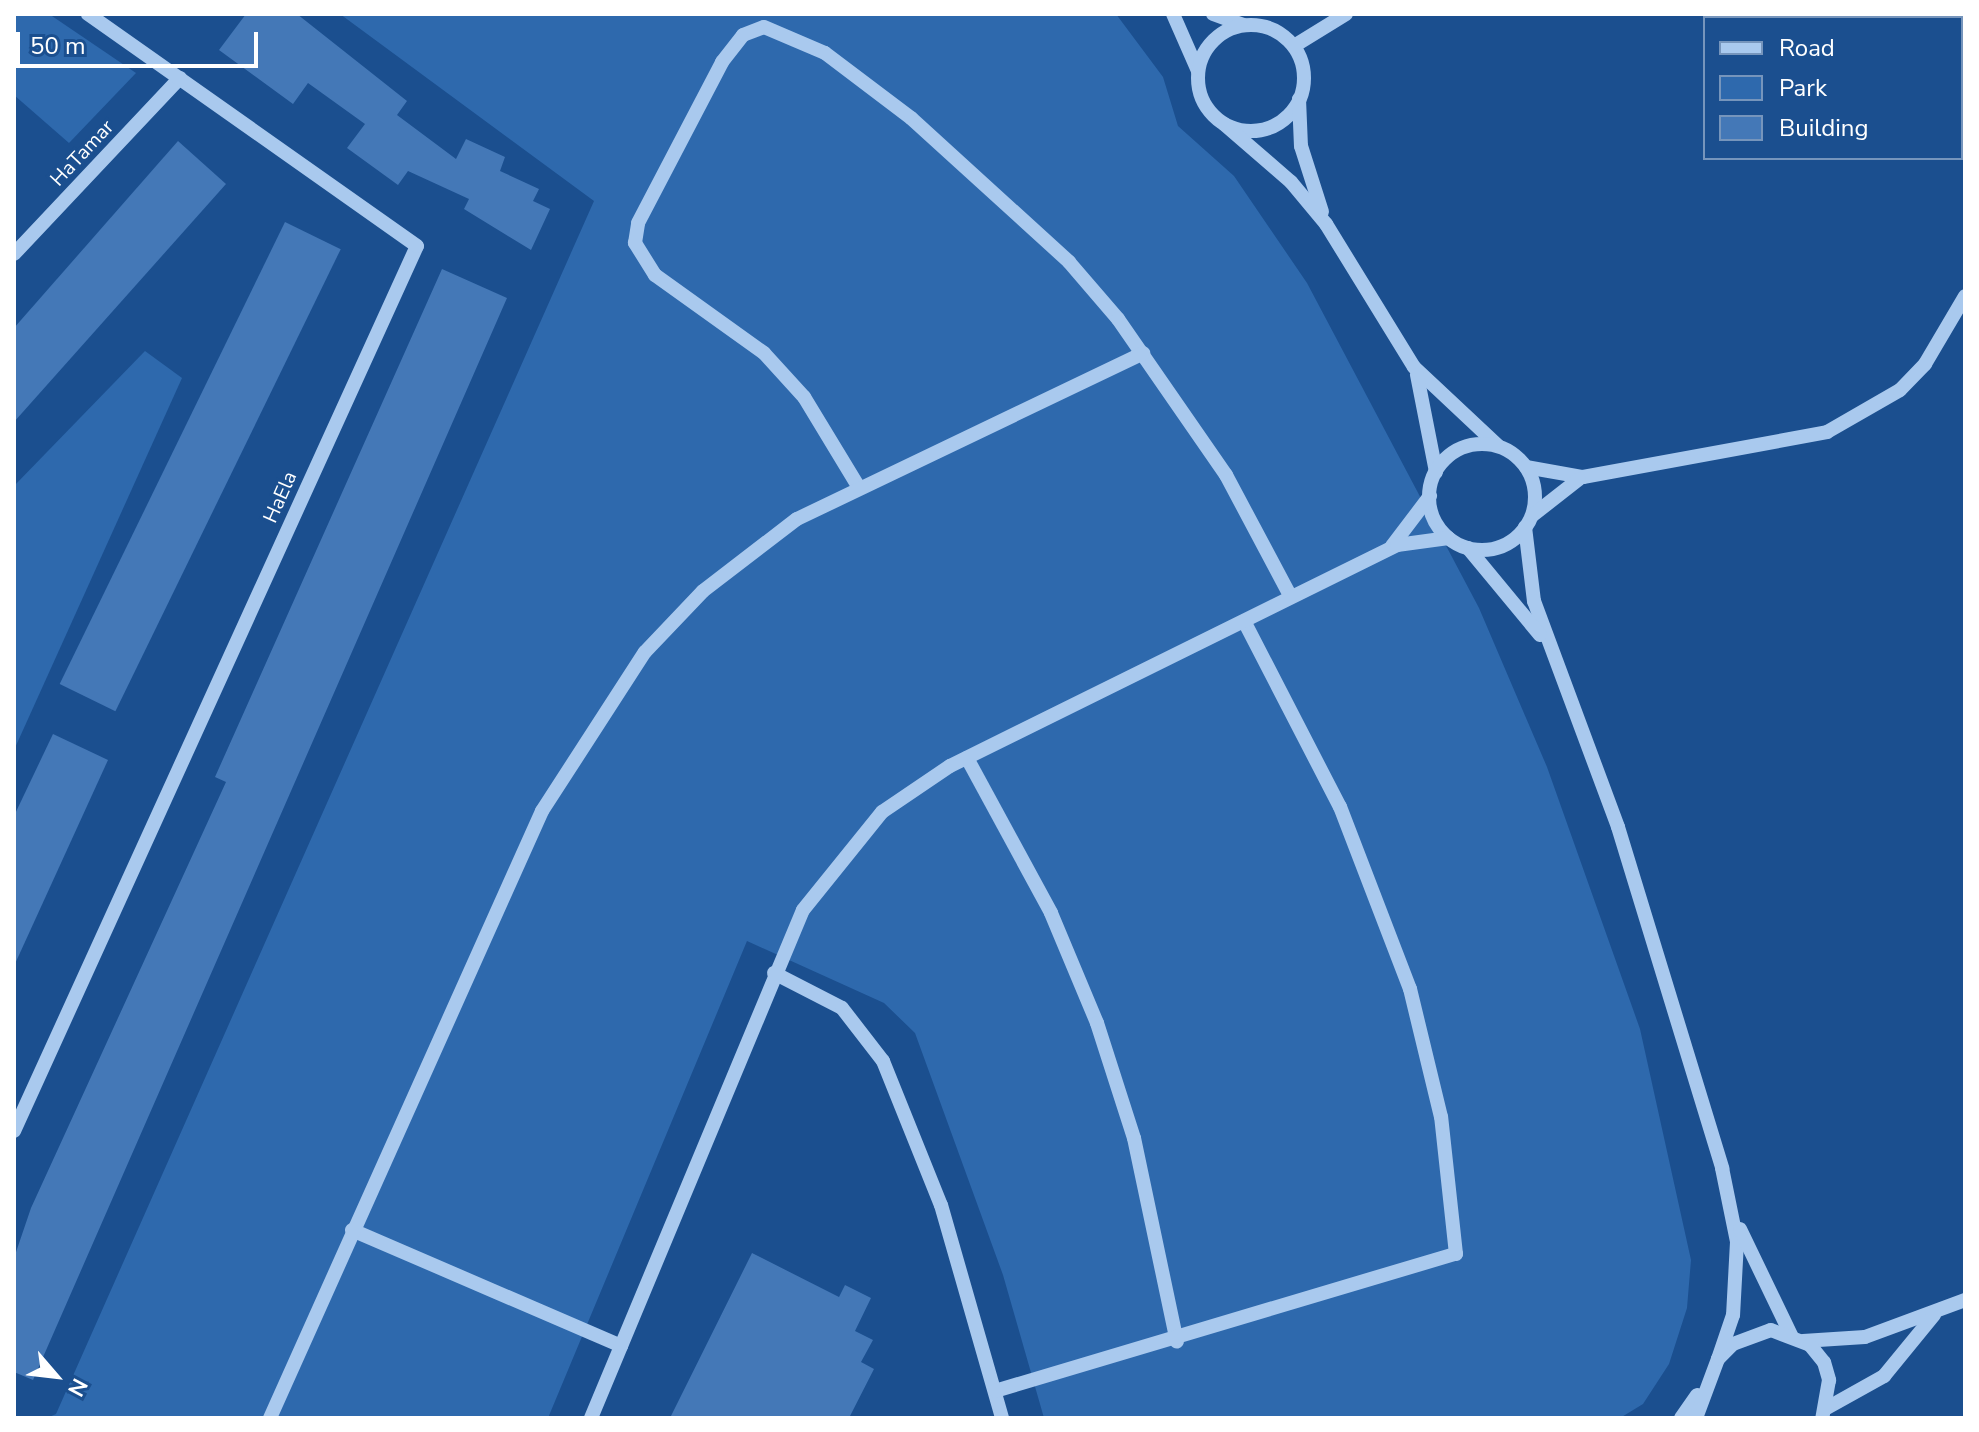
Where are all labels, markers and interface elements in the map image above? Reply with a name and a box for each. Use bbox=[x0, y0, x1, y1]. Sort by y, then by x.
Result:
scale bar bbox=[20, 16, 262, 66]
legend bbox=[1703, 16, 1963, 160]
text: 50 m bbox=[30, 30, 86, 62]
text: Road bbox=[1779, 32, 1835, 64]
text: Park bbox=[1779, 72, 1827, 104]
text: Building bbox=[1779, 112, 1869, 144]
street label: HaTamar bbox=[45, 115, 119, 191]
street label: HaEla bbox=[258, 467, 302, 527]
north arrow bbox=[16, 1336, 96, 1416]
text: N bbox=[60, 1373, 94, 1402]

